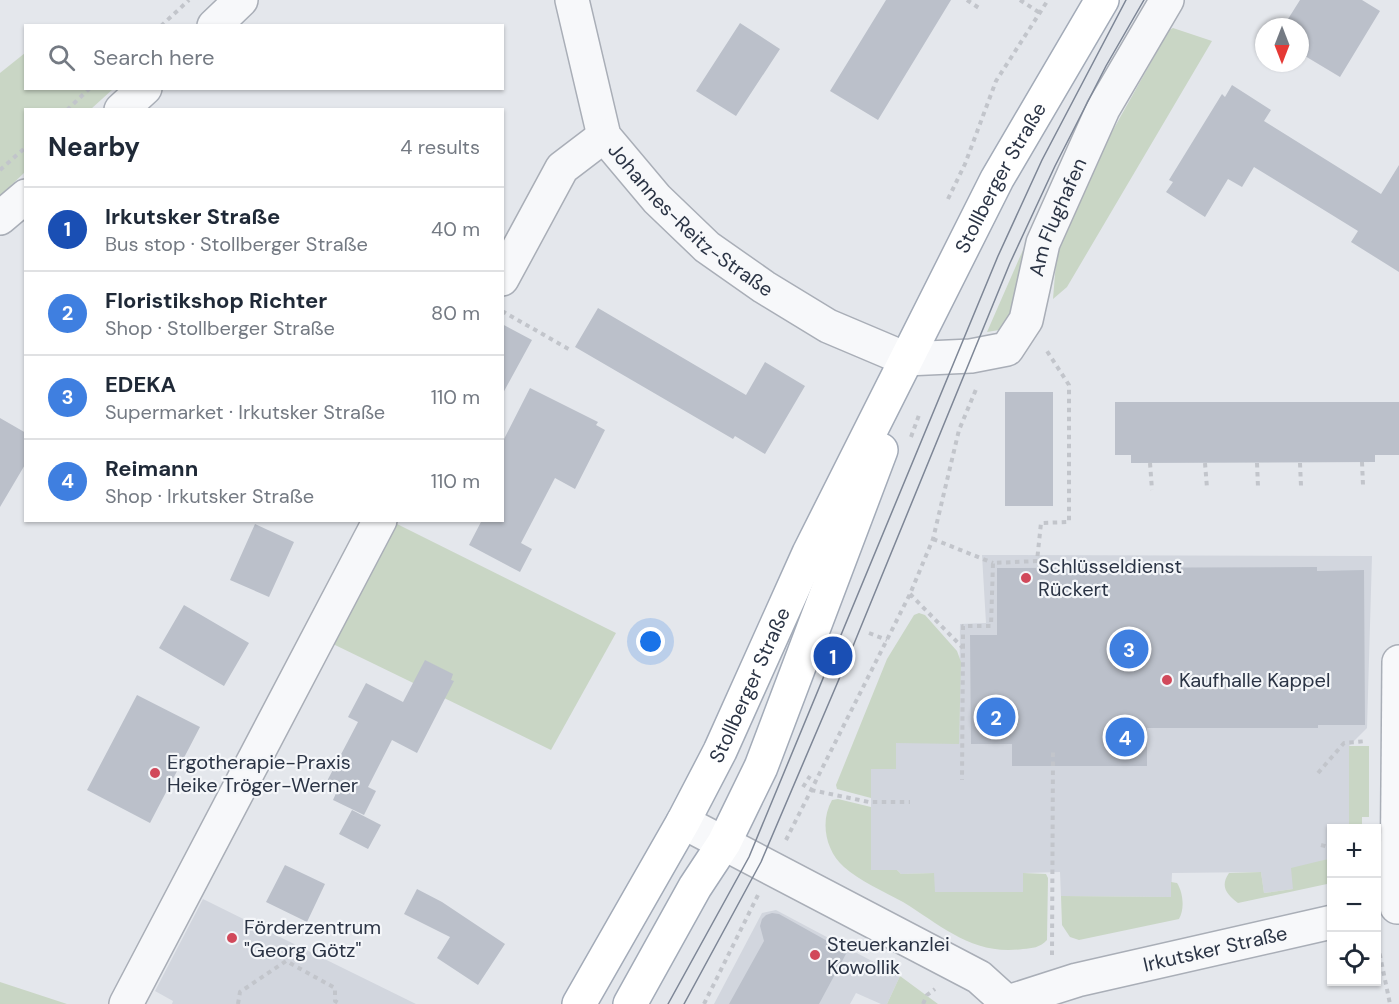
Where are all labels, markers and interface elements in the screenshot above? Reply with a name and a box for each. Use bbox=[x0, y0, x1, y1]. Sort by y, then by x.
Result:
north arrow bbox=[1255, 18, 1309, 72]
search box bbox=[24, 24, 504, 90]
icon: search bbox=[45, 41, 78, 74]
text: Search here bbox=[93, 43, 214, 72]
street label: Stollberger Straße bbox=[949, 98, 1052, 258]
text: Nearby bbox=[48, 130, 140, 164]
text: 4 results bbox=[400, 134, 480, 160]
street label: Johannes-Reitz-Straße bbox=[602, 137, 778, 303]
street label: Am Flughafen bbox=[1023, 154, 1092, 279]
text: Irkutsker Straße bbox=[105, 202, 280, 231]
text: 1 bbox=[64, 216, 71, 242]
text: 40 m bbox=[431, 216, 480, 242]
text: Bus stop · Stollberger Straße bbox=[105, 231, 368, 257]
text: Floristikshop Richter bbox=[105, 286, 327, 315]
text: 2 bbox=[62, 300, 73, 326]
text: 80 m bbox=[431, 300, 480, 326]
text: Shop · Stollberger Straße bbox=[105, 315, 335, 341]
text: EDEKA bbox=[105, 370, 176, 399]
text: 3 bbox=[61, 384, 74, 410]
text: 110 m bbox=[431, 384, 480, 410]
text: Supermarket · Irkutsker Straße bbox=[105, 399, 385, 425]
text: Reimann bbox=[105, 454, 198, 483]
text: 4 bbox=[61, 468, 74, 494]
text: 110 m bbox=[431, 468, 480, 494]
text: Shop · Irkutsker Straße bbox=[105, 483, 314, 509]
place label: Schlüsseldienst Rückert bbox=[1038, 553, 1182, 602]
marker: Schlüsseldienst Rückert bbox=[1019, 571, 1033, 585]
street label: Stollberger Straße bbox=[703, 603, 796, 767]
pin: 3 bbox=[1110, 626, 1148, 672]
your location bbox=[636, 627, 665, 656]
pin: 1 bbox=[814, 634, 852, 678]
place label: Kaufhalle Kappel bbox=[1179, 667, 1330, 693]
marker: Kaufhalle Kappel bbox=[1160, 673, 1174, 687]
pin: 2 bbox=[976, 694, 1016, 740]
pin: 4 bbox=[1106, 714, 1144, 760]
place label: Ergotherapie-Praxis Heike Tröger-Werner bbox=[167, 749, 358, 798]
marker: Ergotherapie-Praxis Heike Tröger-Werner bbox=[148, 766, 162, 780]
map controls bbox=[1327, 824, 1381, 986]
button: + bbox=[1327, 824, 1381, 878]
button: − bbox=[1327, 878, 1381, 932]
place label: Förderzentrum "Georg Götz" bbox=[244, 914, 381, 963]
street label: Irkutsker Straße bbox=[1140, 920, 1290, 978]
marker: Förderzentrum "Georg Götz" bbox=[225, 931, 239, 945]
place label: Steuerkanzlei Kowollik bbox=[827, 931, 950, 980]
button: locate bbox=[1327, 932, 1381, 986]
marker: Steuerkanzlei Kowollik bbox=[808, 948, 822, 962]

